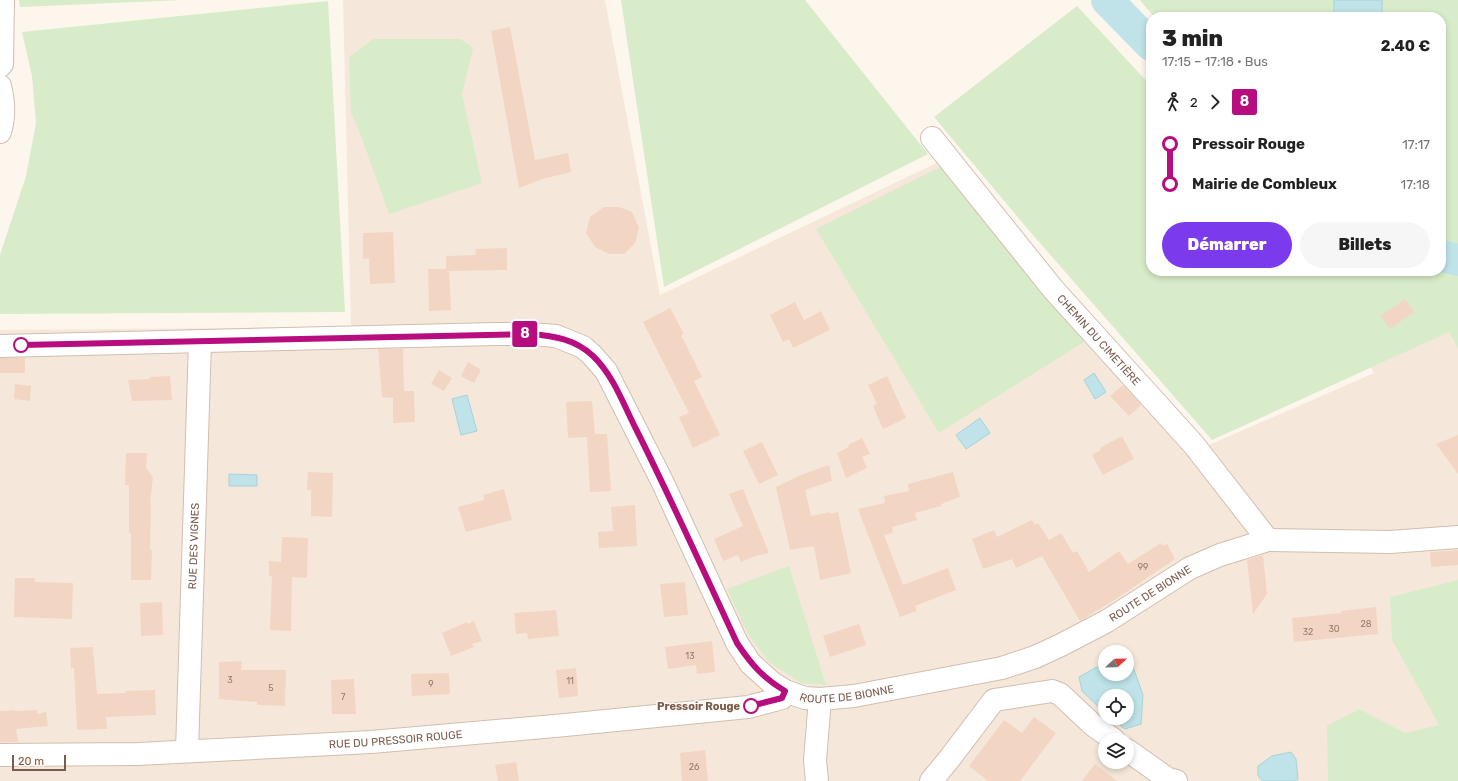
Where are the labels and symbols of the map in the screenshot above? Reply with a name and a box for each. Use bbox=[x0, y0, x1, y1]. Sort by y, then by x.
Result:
street label: CHEMIN DU CIMETIÈRE bbox=[1054, 292, 1143, 388]
line badge: 8 bbox=[512, 321, 538, 347]
unlabelled marker bbox=[13, 337, 29, 353]
street label: RUE DES VIGNES bbox=[186, 502, 202, 590]
house number: 99 bbox=[1138, 562, 1148, 572]
street label: ROUTE DE BIONNE bbox=[1107, 563, 1194, 625]
house number: 28 bbox=[1360, 619, 1372, 629]
house number: 30 bbox=[1328, 624, 1340, 634]
house number: 32 bbox=[1303, 627, 1313, 637]
north arrow bbox=[1098, 645, 1134, 681]
house number: 13 bbox=[685, 651, 695, 661]
house number: 3 bbox=[227, 675, 233, 685]
house number: 11 bbox=[566, 676, 574, 686]
house number: 9 bbox=[428, 679, 434, 689]
street label: ROUTE DE BIONNE bbox=[798, 682, 896, 706]
house number: 5 bbox=[268, 683, 274, 693]
house number: 7 bbox=[341, 692, 346, 702]
marker: Pressoir Rouge bbox=[743, 698, 759, 714]
place label: Pressoir Rouge bbox=[657, 700, 740, 713]
street label: RUE DU PRESSOIR ROUGE bbox=[328, 728, 463, 751]
scale bar bbox=[12, 753, 66, 772]
house number: 26 bbox=[689, 762, 700, 772]

